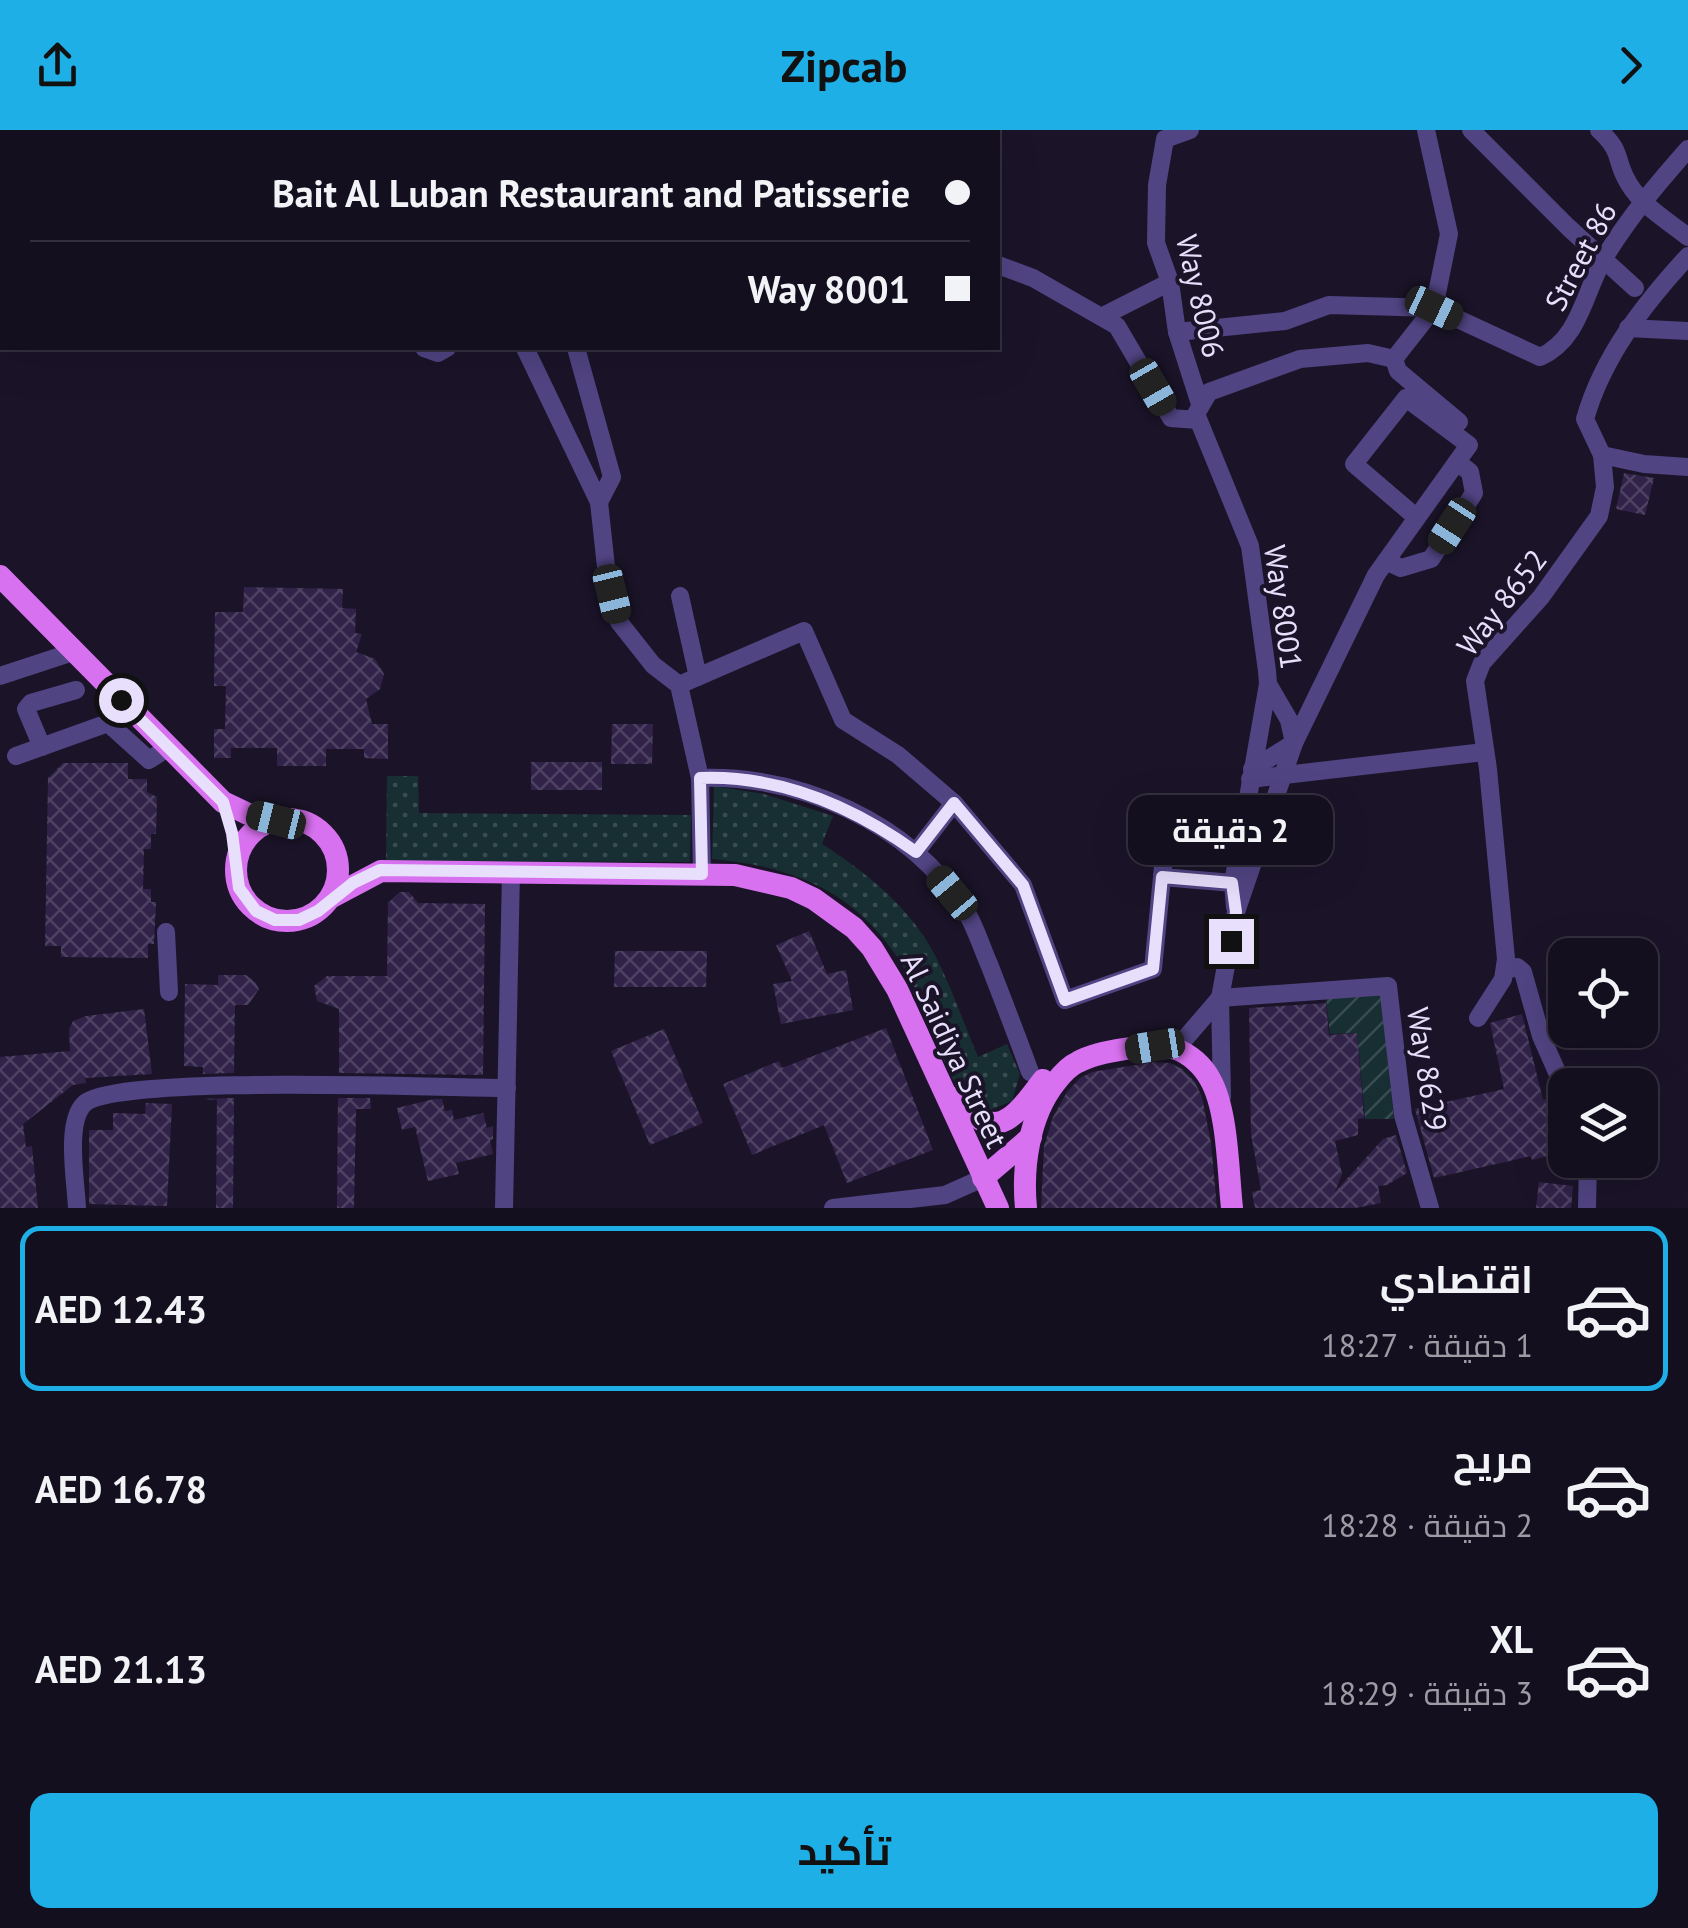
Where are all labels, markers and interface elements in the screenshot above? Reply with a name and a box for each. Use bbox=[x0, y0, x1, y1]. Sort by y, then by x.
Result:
text: Zipcab bbox=[781, 36, 907, 94]
icon: share bbox=[30, 38, 85, 93]
icon: forward bbox=[1603, 38, 1658, 93]
text: Bait Al Luban Restaurant and Patisserie bbox=[272, 168, 910, 217]
street label: Street 86 bbox=[1535, 195, 1625, 317]
street label: Way 8006 bbox=[1168, 231, 1234, 361]
text: Way 8001 bbox=[748, 264, 910, 313]
car bbox=[1400, 282, 1468, 334]
car bbox=[1125, 354, 1181, 420]
car bbox=[1423, 493, 1481, 559]
street label: Way 8652 bbox=[1447, 541, 1555, 663]
street label: Way 8001 bbox=[1256, 542, 1312, 672]
car bbox=[590, 561, 634, 627]
route start bbox=[99, 678, 144, 723]
callout: 2 دقيقة bbox=[1128, 796, 1334, 866]
car bbox=[243, 798, 309, 842]
text: 2 دقيقة bbox=[1172, 809, 1289, 851]
car bbox=[921, 860, 983, 926]
route end bbox=[1209, 919, 1254, 964]
map controls bbox=[1548, 938, 1658, 1178]
button: locate bbox=[1548, 938, 1658, 1048]
street label: Al Saidiya Street bbox=[893, 946, 1017, 1154]
street label: Way 8629 bbox=[1399, 1004, 1457, 1134]
car bbox=[1123, 1026, 1187, 1066]
button: layers bbox=[1548, 1068, 1658, 1178]
text: اقتصادي bbox=[1380, 1254, 1533, 1303]
icon: car bbox=[1563, 1264, 1653, 1354]
text: AED 12.43 bbox=[35, 1284, 207, 1333]
text: 1 دقيقة · 18:27 bbox=[1321, 1324, 1533, 1366]
text: مريح bbox=[1453, 1434, 1533, 1483]
icon: car bbox=[1563, 1444, 1653, 1534]
text: AED 16.78 bbox=[35, 1464, 207, 1513]
text: 2 دقيقة · 18:28 bbox=[1321, 1504, 1533, 1546]
text: XL bbox=[1489, 1614, 1533, 1663]
icon: car bbox=[1563, 1624, 1653, 1714]
text: AED 21.13 bbox=[35, 1644, 207, 1693]
text: 3 دقيقة · 18:29 bbox=[1321, 1672, 1533, 1714]
button: تأكيد bbox=[30, 1793, 1658, 1908]

